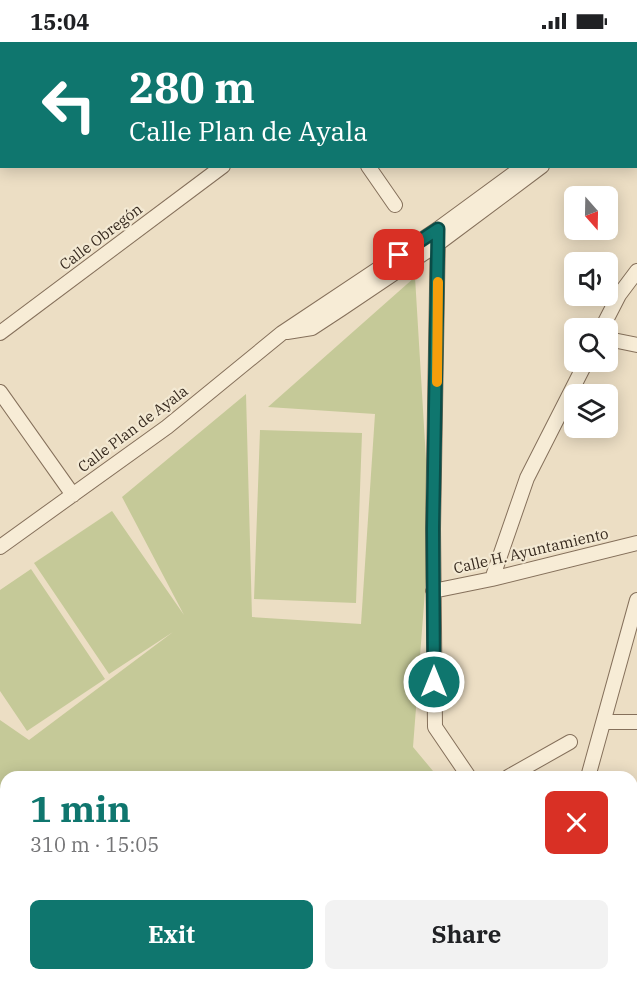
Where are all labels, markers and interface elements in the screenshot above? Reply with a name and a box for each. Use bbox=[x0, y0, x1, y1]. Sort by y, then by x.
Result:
text: 15:04 bbox=[30, 7, 89, 36]
text: 280 m bbox=[129, 60, 255, 115]
icon: left bbox=[30, 66, 108, 144]
text: Calle Plan de Ayala bbox=[129, 113, 368, 148]
north arrow bbox=[564, 186, 618, 240]
map controls bbox=[564, 186, 618, 438]
street label: Calle Obregón bbox=[56, 199, 146, 274]
pin bbox=[373, 229, 424, 280]
icon: arrive bbox=[382, 238, 415, 271]
button: sound bbox=[564, 252, 618, 306]
button: search bbox=[564, 318, 618, 372]
street label: Calle Plan de Ayala bbox=[74, 381, 191, 476]
button: layers bbox=[564, 384, 618, 438]
street label: Calle H. Ayuntamiento bbox=[452, 523, 610, 578]
position arrow bbox=[402, 650, 466, 714]
text: 1 min bbox=[30, 785, 131, 832]
button: close bbox=[545, 791, 608, 854]
text: 310 m · 15:05 bbox=[30, 831, 159, 858]
button: Exit bbox=[30, 900, 313, 969]
button: Share bbox=[325, 900, 608, 969]

